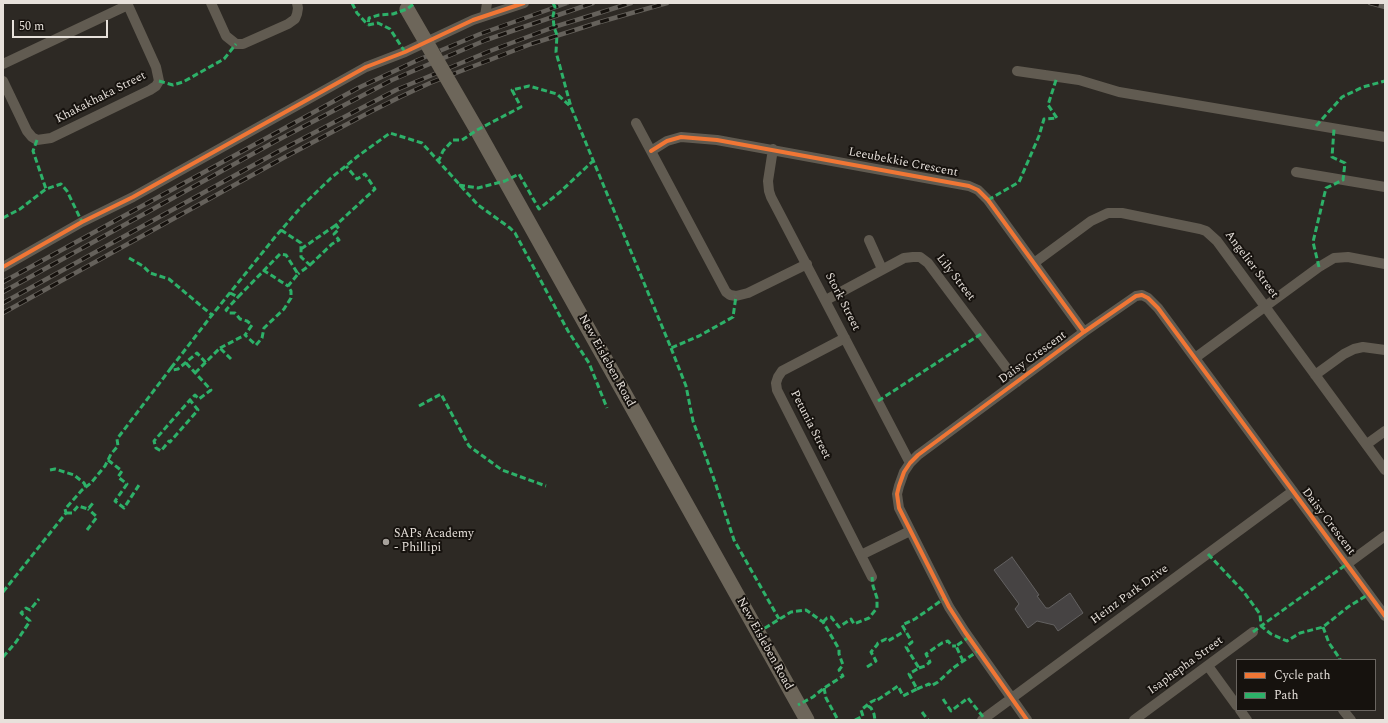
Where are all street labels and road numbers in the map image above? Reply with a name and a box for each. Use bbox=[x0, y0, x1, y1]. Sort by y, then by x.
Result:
street label: Khakakhaka Street bbox=[53, 69, 149, 127]
street label: Leeubekkie Crescent bbox=[847, 145, 959, 181]
street label: Angelier Street bbox=[1221, 229, 1281, 301]
street label: Lily Street bbox=[932, 252, 978, 304]
street label: Stork Street bbox=[821, 271, 863, 333]
street label: New Eisleben Road bbox=[575, 312, 637, 410]
street label: Daisy Crescent bbox=[996, 329, 1070, 387]
street label: Petunia Street bbox=[787, 388, 833, 462]
street label: Daisy Crescent bbox=[1298, 486, 1358, 558]
street label: Heinz Park Drive bbox=[1089, 562, 1171, 628]
street label: New Eisleben Road bbox=[733, 595, 795, 693]
street label: Isaphepha Street bbox=[1146, 634, 1226, 698]

